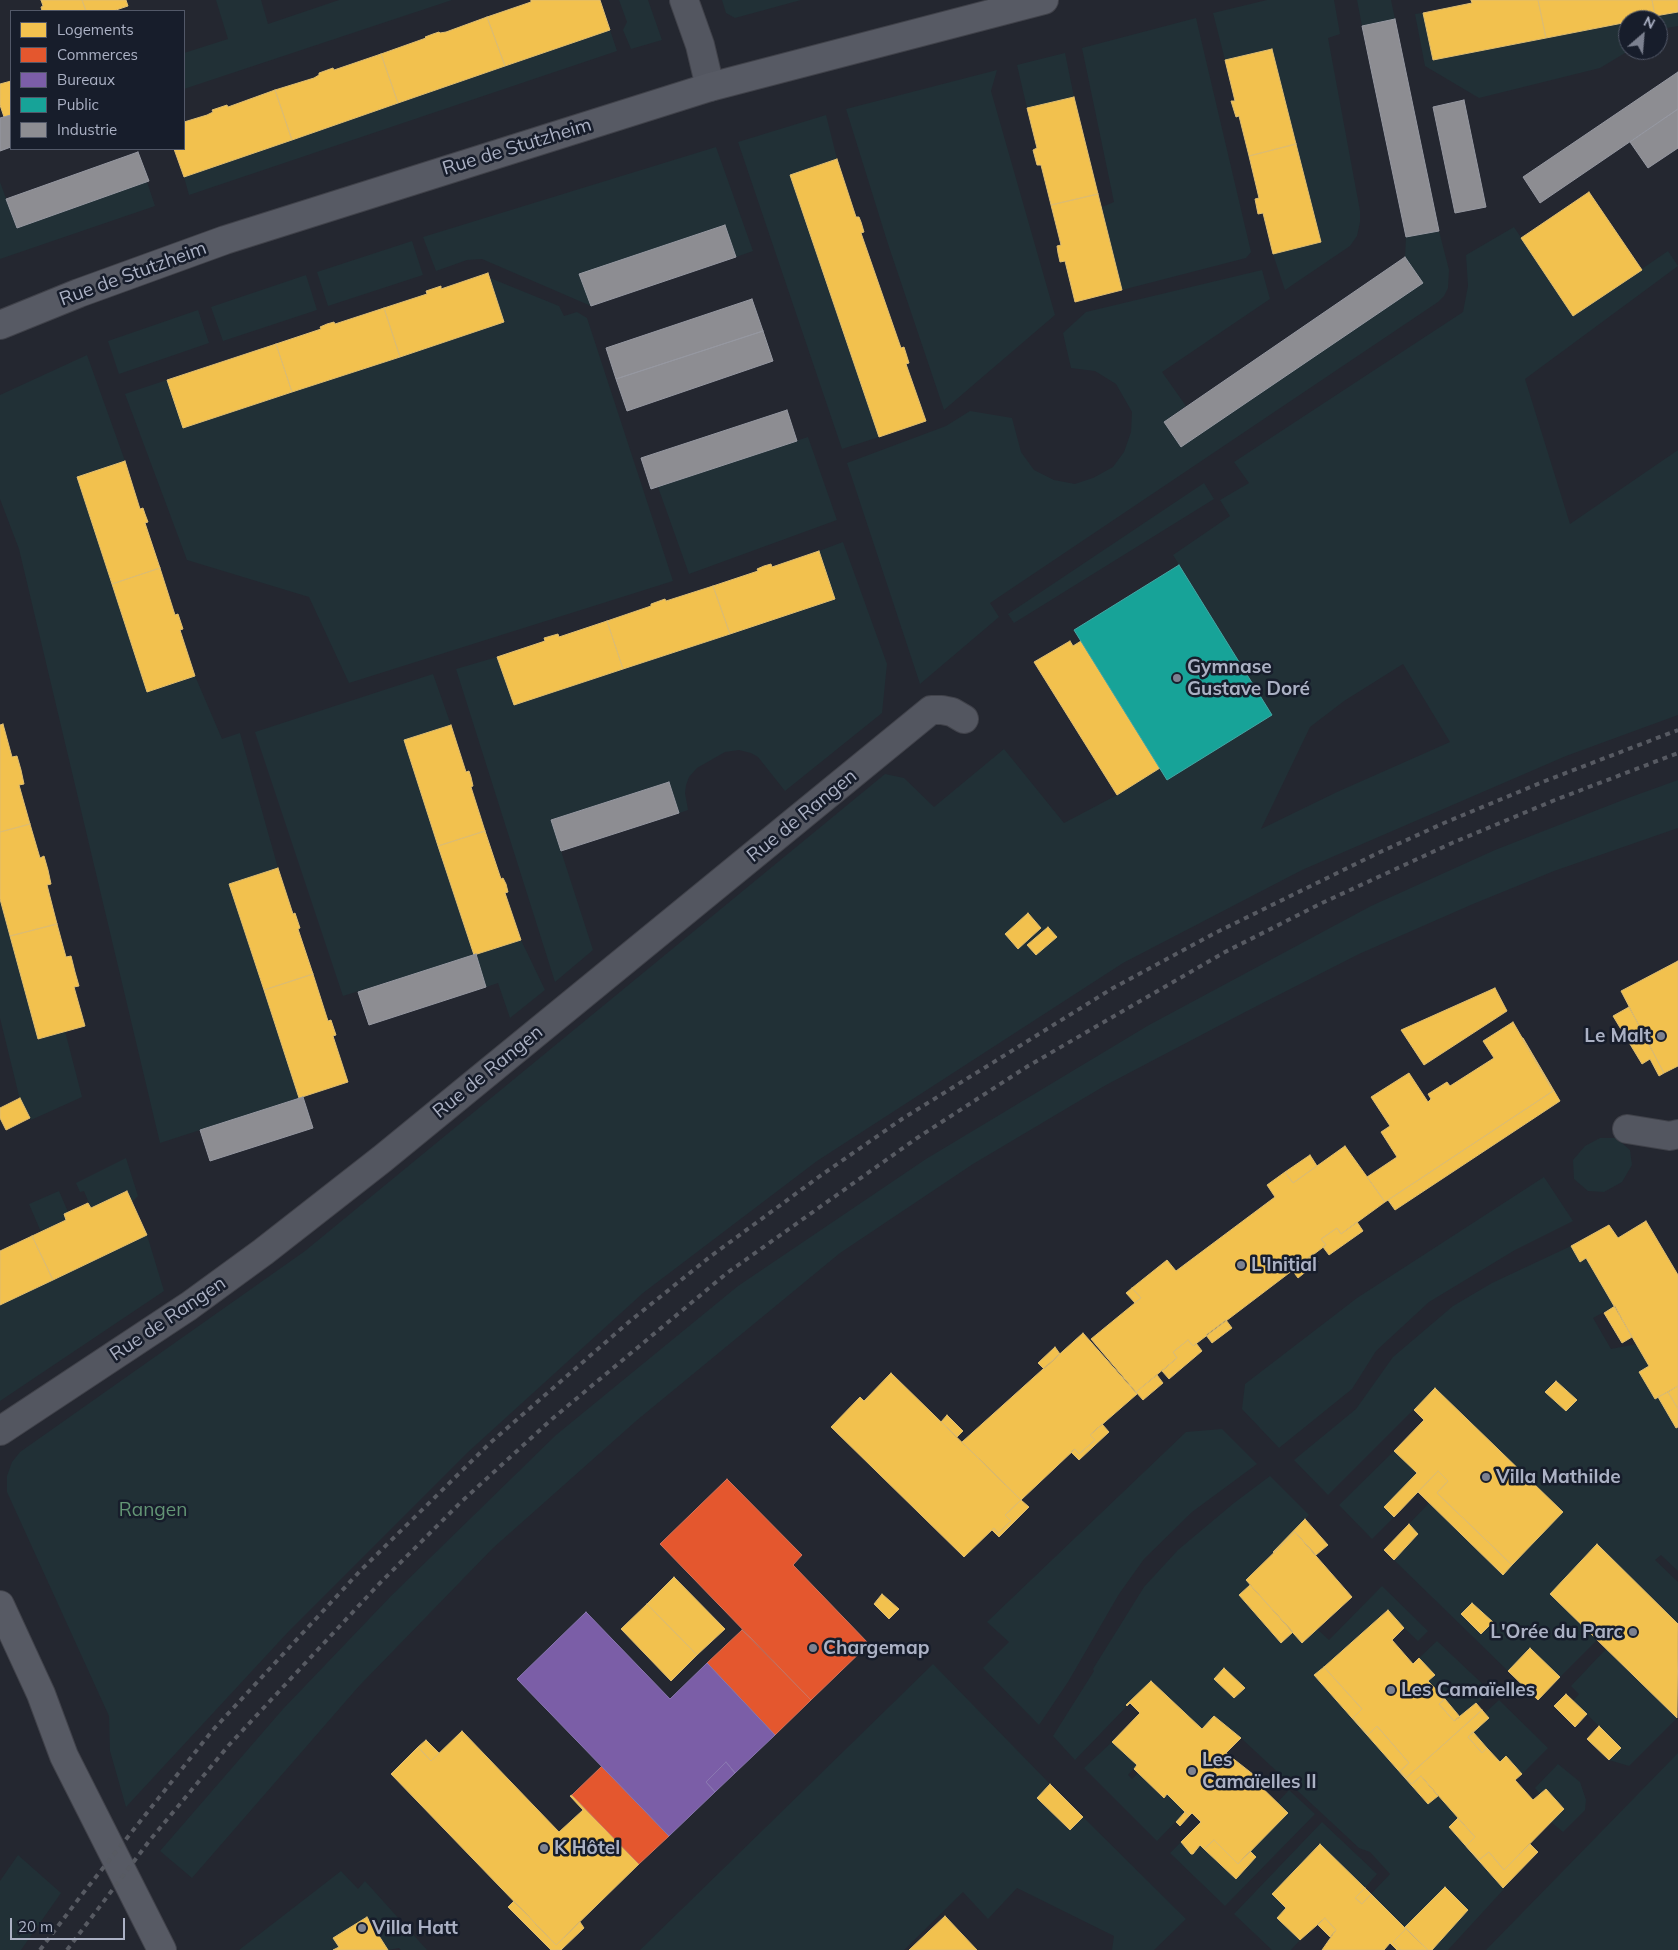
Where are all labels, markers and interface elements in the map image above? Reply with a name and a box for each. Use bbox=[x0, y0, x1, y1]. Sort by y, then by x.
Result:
legend bbox=[10, 10, 185, 150]
north arrow bbox=[1618, 10, 1668, 60]
text: N bbox=[1641, 12, 1658, 33]
text: Logements bbox=[57, 20, 134, 39]
text: Commerces bbox=[57, 45, 138, 64]
text: Bureaux bbox=[57, 70, 115, 89]
text: Public bbox=[57, 95, 99, 114]
street label: Rue de Stutzheim bbox=[440, 113, 594, 181]
text: Industrie bbox=[57, 120, 117, 139]
street label: Rue de Stutzheim bbox=[56, 237, 210, 311]
place label: Gymnase Gustave Doré bbox=[1187, 656, 1310, 700]
marker: Gymnase Gustave Doré bbox=[1171, 672, 1183, 684]
street label: Rue de Rangen bbox=[742, 765, 862, 867]
street label: Rue de Rangen bbox=[428, 1021, 548, 1123]
place label: Le Malt bbox=[1584, 1025, 1651, 1047]
marker: Le Malt bbox=[1655, 1030, 1667, 1042]
place label: L'Initial bbox=[1251, 1254, 1317, 1276]
marker: L'Initial bbox=[1235, 1259, 1247, 1271]
street label: Rue de Rangen bbox=[106, 1272, 230, 1366]
place label: Villa Mathilde bbox=[1496, 1466, 1621, 1488]
marker: Villa Mathilde bbox=[1480, 1471, 1492, 1483]
park label: Rangen bbox=[119, 1499, 187, 1521]
place label: L'Orée du Parc bbox=[1490, 1621, 1623, 1643]
marker: L'Orée du Parc bbox=[1627, 1626, 1639, 1638]
place label: Chargemap bbox=[823, 1637, 929, 1659]
marker: Chargemap bbox=[807, 1642, 819, 1654]
place label: Les Camaïelles bbox=[1401, 1679, 1535, 1701]
marker: Les Camaïelles bbox=[1385, 1684, 1397, 1696]
place label: Les Camaïelles II bbox=[1202, 1749, 1317, 1793]
marker: Les Camaïelles II bbox=[1186, 1765, 1198, 1777]
place label: K Hôtel bbox=[554, 1837, 620, 1859]
marker: K Hôtel bbox=[538, 1842, 550, 1854]
scale bar bbox=[12, 1908, 128, 1940]
text: 20 m bbox=[18, 1917, 53, 1936]
place label: Villa Hatt bbox=[372, 1917, 458, 1939]
marker: Villa Hatt bbox=[356, 1922, 368, 1934]

